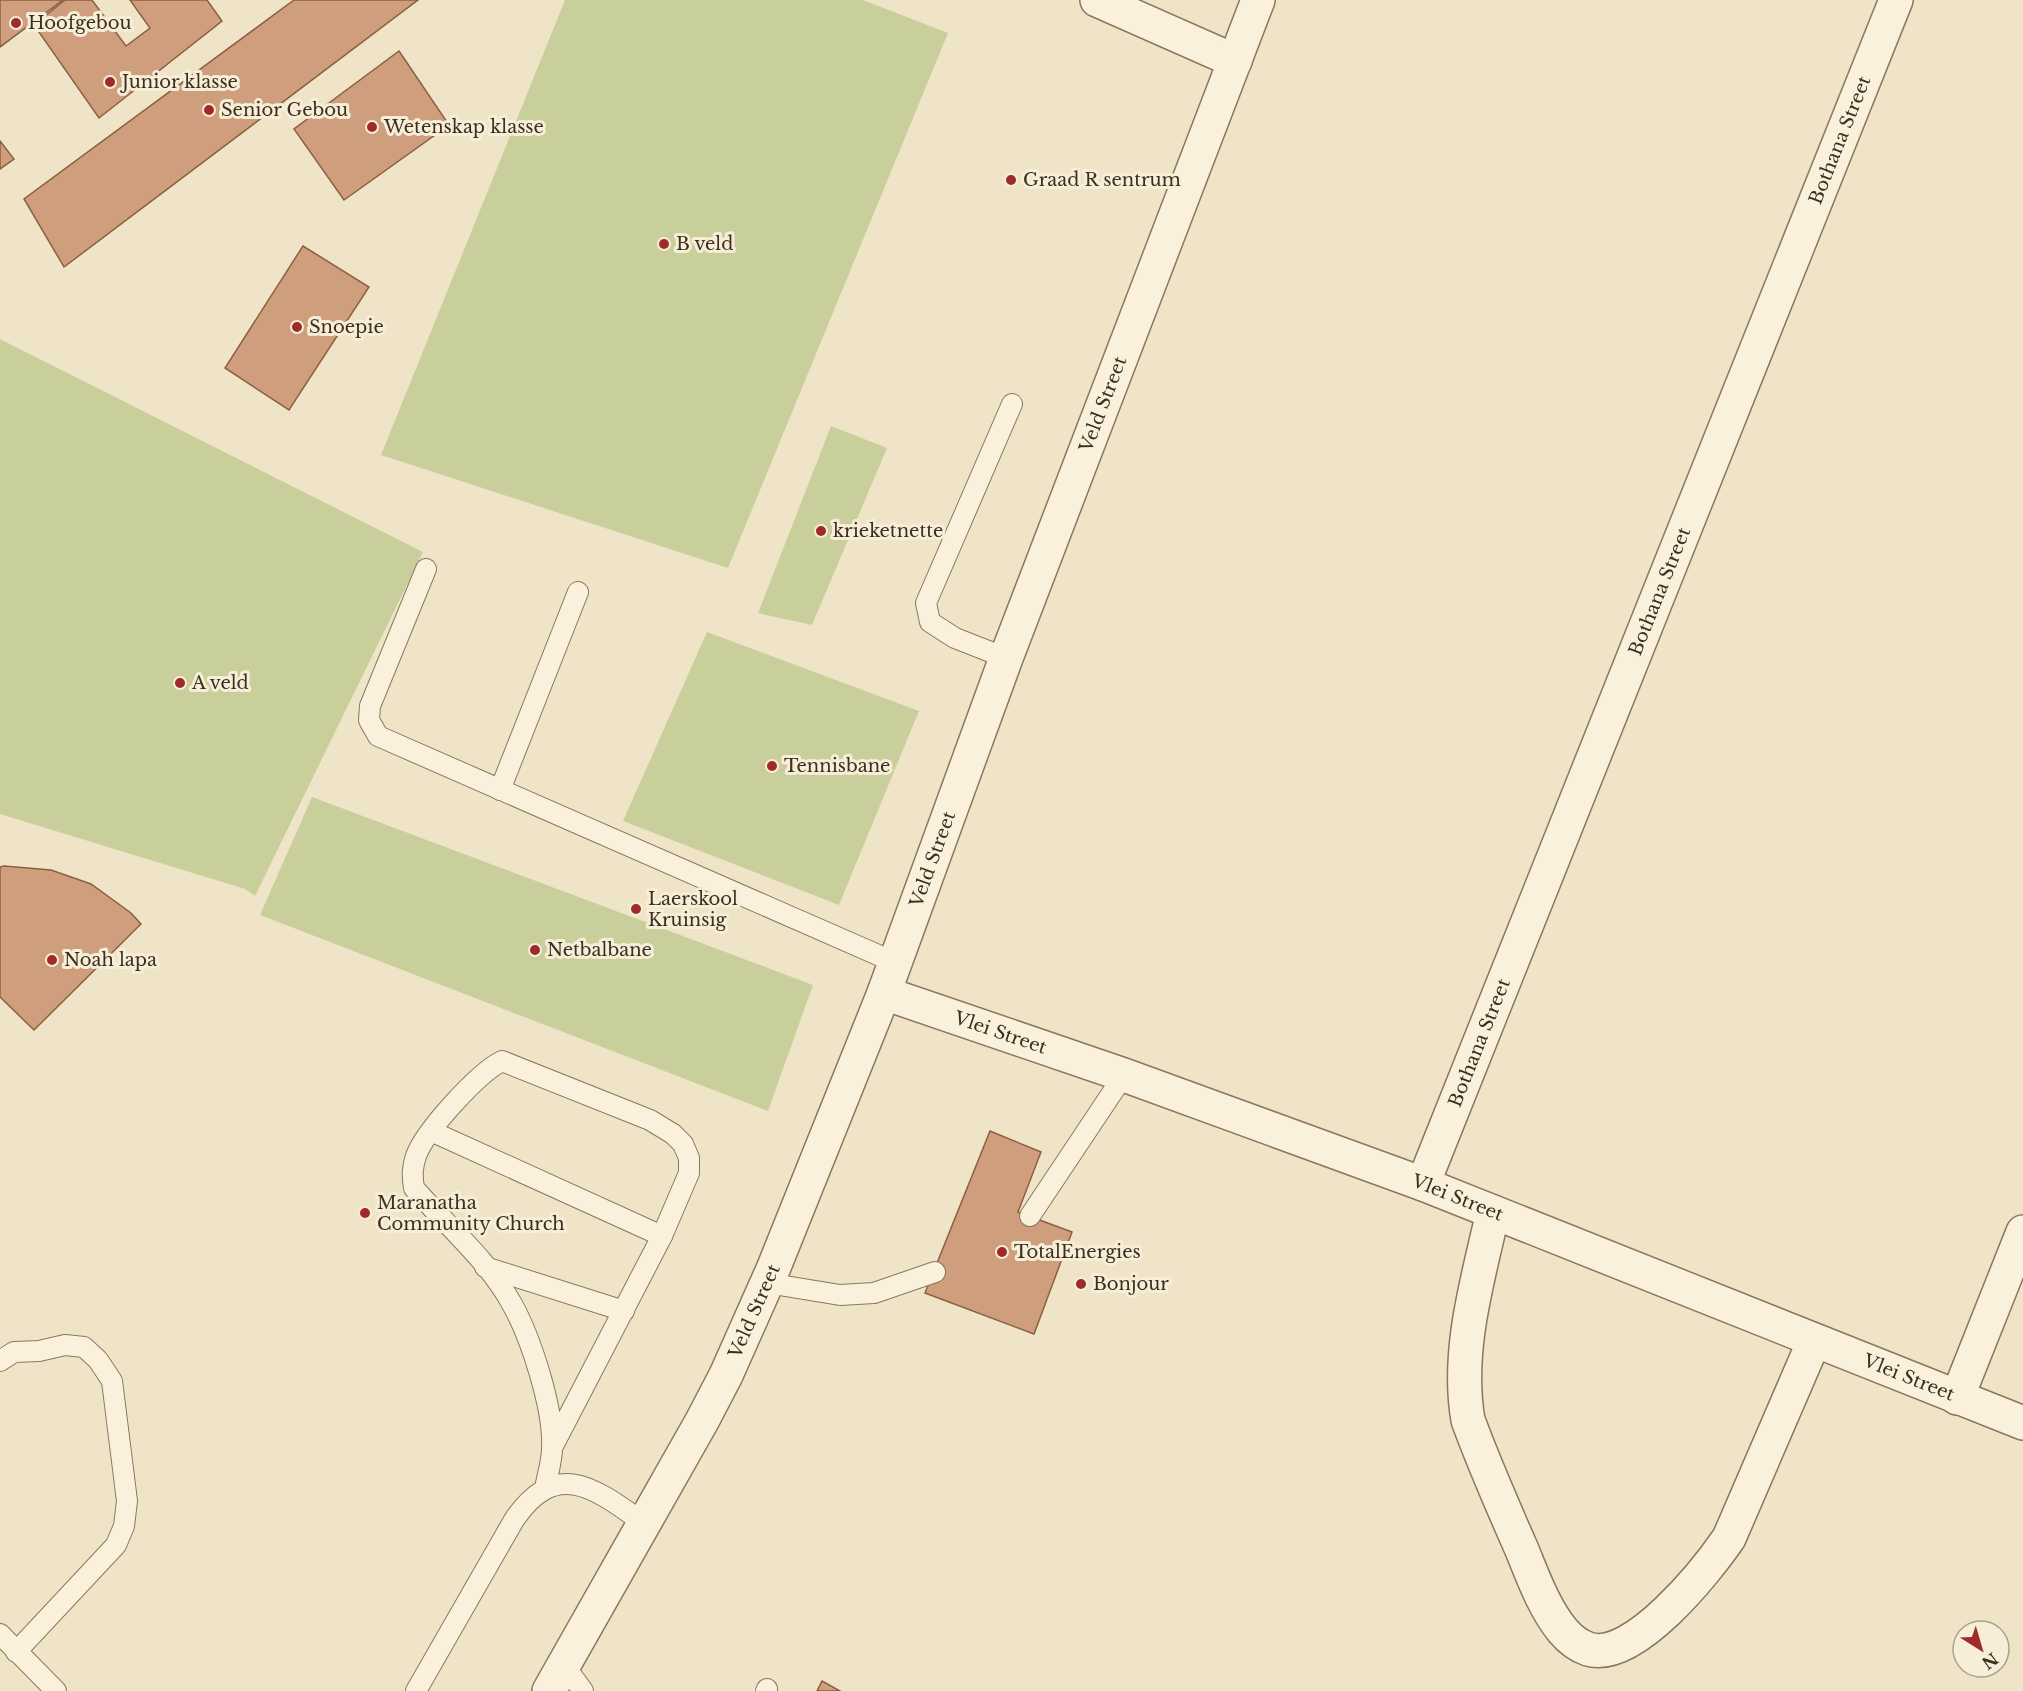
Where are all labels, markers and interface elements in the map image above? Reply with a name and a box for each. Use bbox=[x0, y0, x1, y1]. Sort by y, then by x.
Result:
place label: Hoofgebou bbox=[28, 12, 132, 34]
marker: Hoofgebou bbox=[9, 16, 23, 30]
place label: Junior klasse bbox=[120, 71, 238, 93]
street label: Bothana Street bbox=[1804, 73, 1876, 208]
marker: Junior klasse bbox=[103, 75, 117, 89]
place label: Senior Gebou bbox=[221, 99, 348, 121]
marker: Senior Gebou bbox=[202, 103, 216, 117]
place label: Wetenskap klasse bbox=[383, 116, 544, 138]
marker: Wetenskap klasse bbox=[365, 120, 379, 134]
place label: Graad R sentrum bbox=[1023, 169, 1181, 191]
marker: Graad R sentrum bbox=[1004, 173, 1018, 187]
place label: B veld bbox=[676, 233, 733, 255]
marker: B veld bbox=[657, 237, 671, 251]
place label: Snoepie bbox=[309, 316, 384, 338]
marker: Snoepie bbox=[290, 320, 304, 334]
street label: Veld Street bbox=[1075, 353, 1131, 456]
place label: krieketnette bbox=[833, 520, 943, 542]
marker: krieketnette bbox=[814, 524, 828, 538]
street label: Bothana Street bbox=[1624, 524, 1695, 659]
place label: A veld bbox=[191, 672, 249, 694]
marker: A veld bbox=[173, 676, 187, 690]
place label: Tennisbane bbox=[784, 755, 890, 777]
marker: Tennisbane bbox=[765, 759, 779, 773]
street label: Veld Street bbox=[905, 808, 960, 911]
place label: Laerskool Kruinsig bbox=[648, 888, 738, 931]
marker: Laerskool Kruinsig bbox=[629, 902, 643, 916]
place label: Netbalbane bbox=[547, 939, 652, 961]
marker: Netbalbane bbox=[528, 943, 542, 957]
place label: Noah lapa bbox=[64, 949, 157, 971]
marker: Noah lapa bbox=[45, 953, 59, 967]
street label: Bothana Street bbox=[1444, 975, 1515, 1110]
street label: Vlei Street bbox=[950, 1006, 1050, 1059]
street label: Vlei Street bbox=[1408, 1170, 1506, 1226]
place label: Maranatha Community Church bbox=[377, 1192, 565, 1235]
marker: Maranatha Community Church bbox=[358, 1206, 372, 1220]
place label: TotalEnergies bbox=[1014, 1241, 1141, 1263]
marker: TotalEnergies bbox=[995, 1245, 1009, 1259]
street label: Veld Street bbox=[724, 1261, 785, 1362]
place label: Bonjour bbox=[1093, 1273, 1169, 1295]
marker: Bonjour bbox=[1074, 1277, 1088, 1291]
street label: Vlei Street bbox=[1859, 1349, 1958, 1406]
north arrow bbox=[1951, 1619, 2011, 1679]
text: N bbox=[1978, 1648, 2002, 1673]

